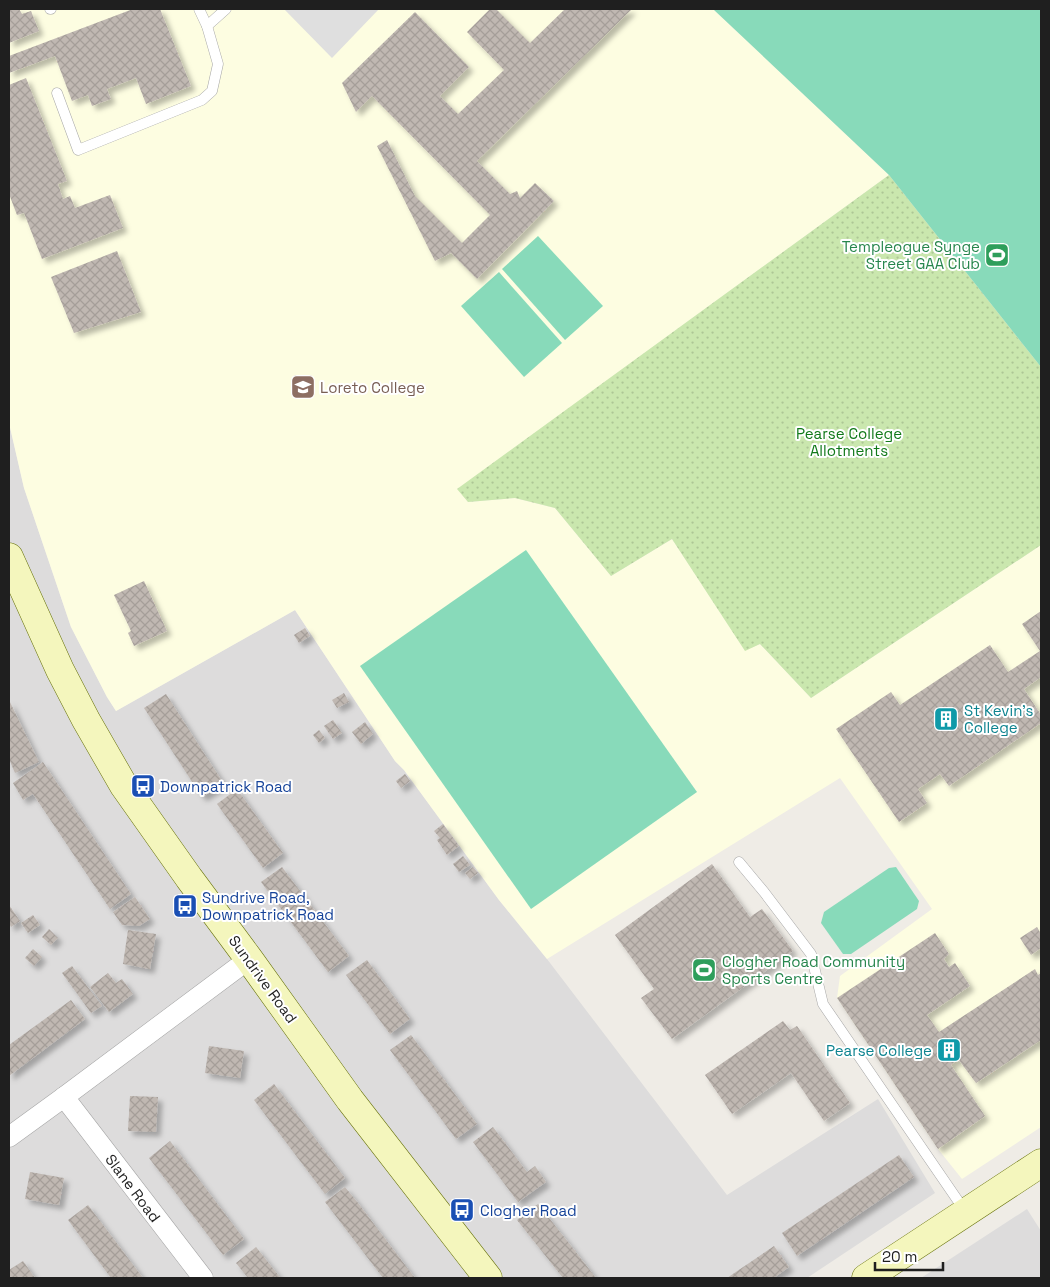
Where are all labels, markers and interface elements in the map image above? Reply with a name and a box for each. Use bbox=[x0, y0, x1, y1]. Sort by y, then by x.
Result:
place label: Templeogue Synge Street GAA Club bbox=[842, 237, 980, 273]
sports icon: Templeogue Synge Street GAA Club bbox=[984, 242, 1010, 268]
school or university icon: Loreto College bbox=[290, 374, 316, 400]
place label: Loreto College bbox=[320, 378, 425, 397]
park label: Pearse College Allotments bbox=[796, 424, 902, 460]
place label: St Kevin's College bbox=[964, 701, 1034, 737]
building icon: St Kevin's College bbox=[933, 706, 959, 732]
bus stop icon: Downpatrick Road bbox=[130, 773, 156, 799]
place label: Downpatrick Road bbox=[160, 777, 292, 796]
place label: Sundrive Road, Downpatrick Road bbox=[202, 888, 334, 924]
bus stop icon: Sundrive Road, Downpatrick Road bbox=[172, 893, 198, 919]
street label: Sundrive Road bbox=[225, 931, 301, 1027]
place label: Clogher Road Community Sports Centre bbox=[722, 952, 905, 988]
sports icon: Clogher Road Community Sports Centre bbox=[691, 957, 717, 983]
building icon: Pearse College bbox=[936, 1037, 962, 1063]
place label: Pearse College bbox=[826, 1041, 932, 1060]
street label: Slane Road bbox=[101, 1150, 165, 1226]
bus stop icon: Clogher Road bbox=[449, 1197, 475, 1223]
place label: Clogher Road bbox=[480, 1201, 577, 1220]
scale bar bbox=[875, 1240, 942, 1272]
text: 20 m bbox=[882, 1247, 917, 1266]

